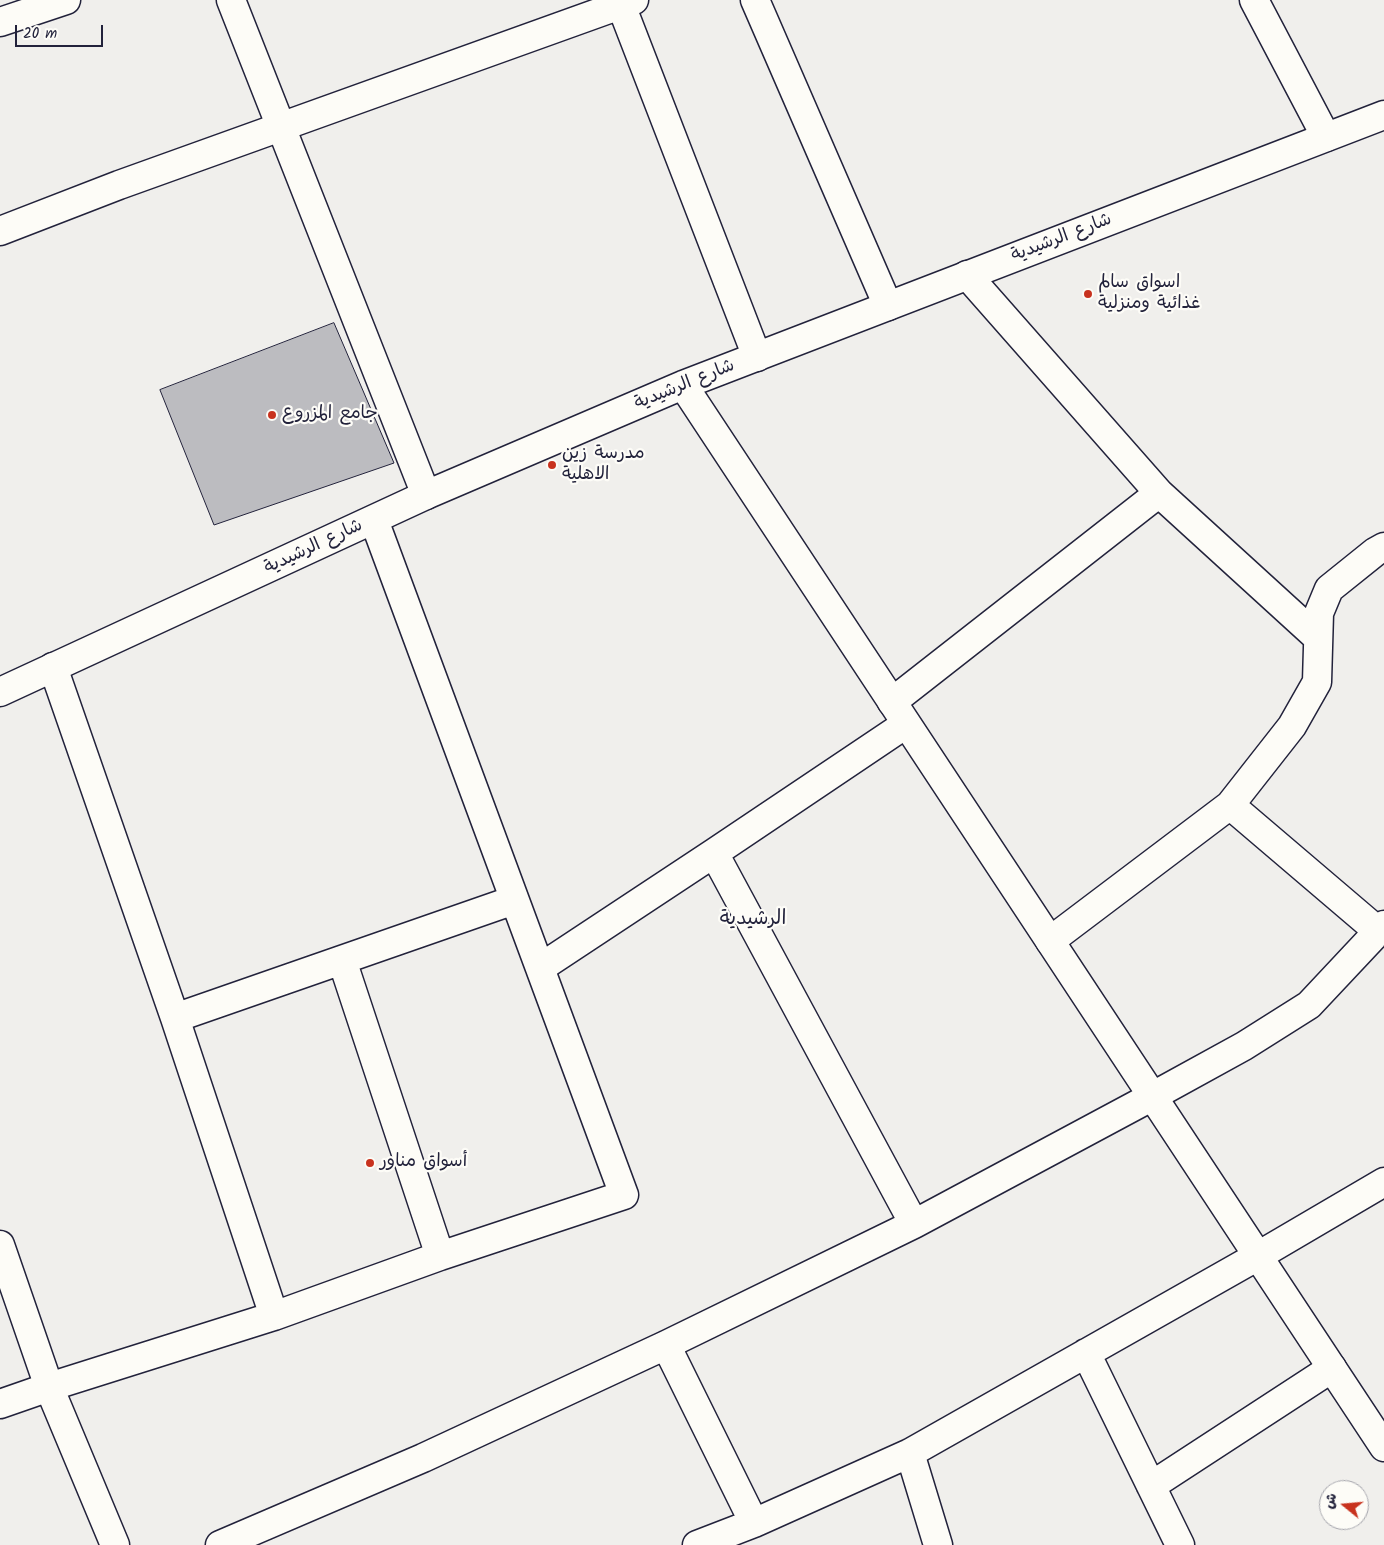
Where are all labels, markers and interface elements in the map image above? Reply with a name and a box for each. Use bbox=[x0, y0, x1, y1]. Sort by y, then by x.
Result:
scale bar bbox=[18, 15, 105, 47]
text: 20 m bbox=[23, 22, 57, 46]
street label: شارع الرشيدية bbox=[1009, 210, 1115, 268]
place label: اسواق سالم غذائية ومنزلية bbox=[1098, 273, 1200, 316]
marker: اسواق سالم غذائية ومنزلية bbox=[1082, 288, 1094, 300]
street label: شارع الرشيدية bbox=[632, 356, 738, 416]
place label: جامع المزروع bbox=[282, 404, 378, 426]
marker: جامع المزروع bbox=[266, 409, 278, 421]
place label: مدرسة زين الاهلية bbox=[562, 444, 645, 486]
marker: مدرسة زين الاهلية bbox=[546, 459, 558, 471]
street label: شارع الرشيدية bbox=[261, 516, 367, 580]
district label: الرشيدية bbox=[720, 909, 786, 933]
place label: أسواق مناور bbox=[380, 1152, 467, 1174]
marker: أسواق مناور bbox=[364, 1157, 376, 1169]
north arrow bbox=[1319, 1480, 1369, 1530]
text: ش bbox=[1318, 1490, 1343, 1511]

